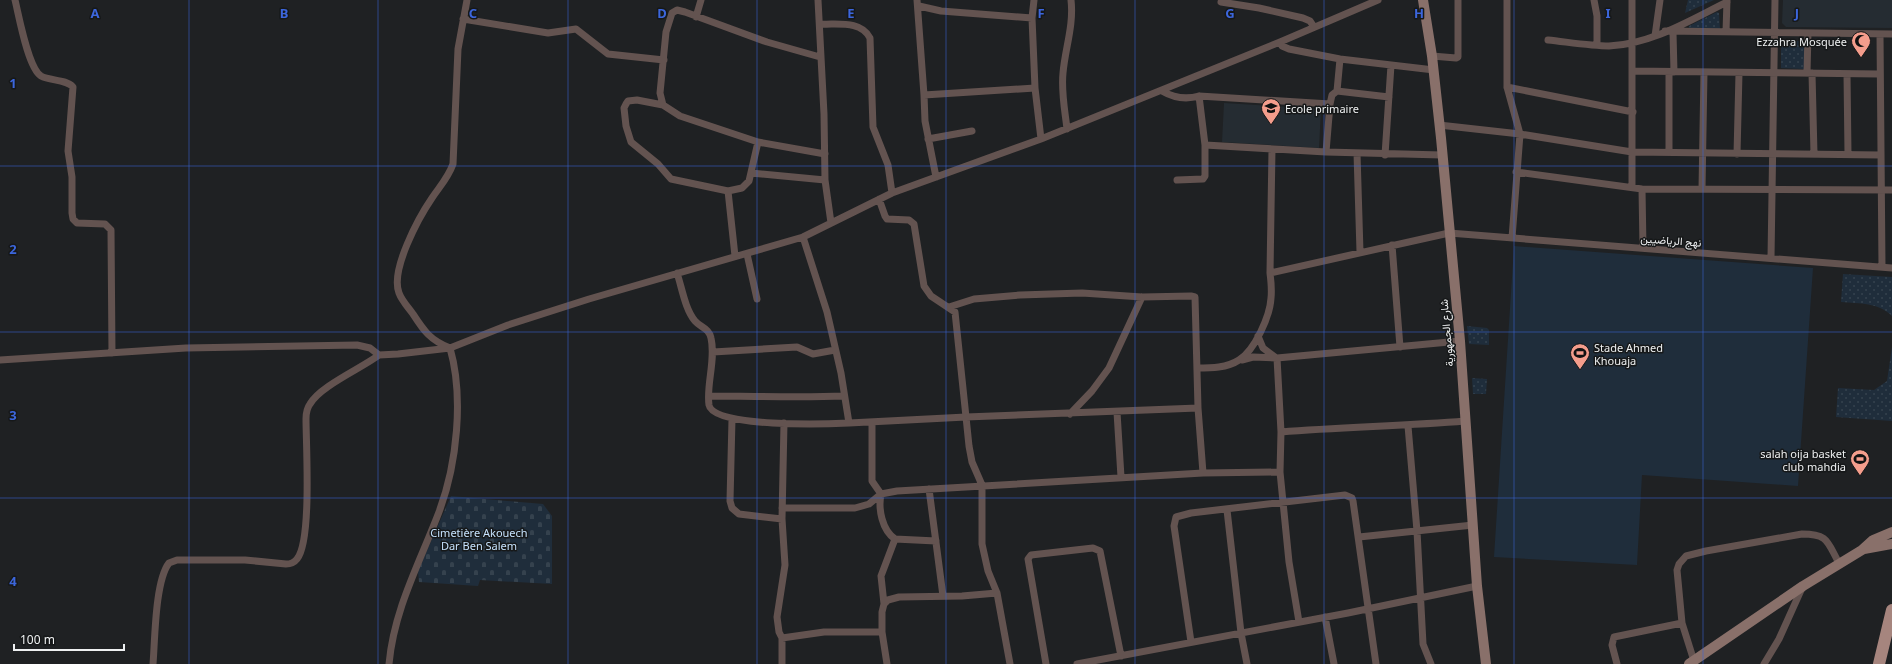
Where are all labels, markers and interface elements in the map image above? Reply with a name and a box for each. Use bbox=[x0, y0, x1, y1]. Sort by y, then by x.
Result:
text: A bbox=[91, 4, 100, 22]
text: B bbox=[280, 4, 288, 22]
text: C bbox=[469, 4, 477, 22]
text: D bbox=[657, 4, 667, 22]
text: E bbox=[847, 4, 855, 22]
text: F bbox=[1037, 4, 1045, 22]
text: G bbox=[1225, 4, 1235, 22]
text: H bbox=[1414, 4, 1424, 22]
text: I bbox=[1605, 4, 1611, 22]
text: J bbox=[1794, 4, 1799, 22]
mosque icon: Ezzahra Mosquée bbox=[1850, 30, 1872, 58]
place label: Ezzahra Mosquée bbox=[1756, 34, 1847, 49]
text: 1 bbox=[9, 74, 17, 92]
school or university icon: Ecole primaire bbox=[1260, 97, 1282, 125]
place label: Ecole primaire bbox=[1285, 101, 1359, 116]
street label: نهج الرياضيين bbox=[1640, 230, 1702, 251]
text: 2 bbox=[9, 240, 17, 258]
street label: شارع الجمهورية bbox=[1436, 298, 1457, 367]
place label: Stade Ahmed Khouaja bbox=[1594, 340, 1663, 368]
sports icon: Stade Ahmed Khouaja bbox=[1569, 342, 1591, 370]
text: 3 bbox=[9, 406, 17, 424]
place label: salah oija basket club mahdia bbox=[1760, 446, 1846, 474]
sports icon: salah oija basket club mahdia bbox=[1849, 448, 1871, 476]
park label: Cimetière Akouech Dar Ben Salem bbox=[430, 525, 528, 553]
text: 4 bbox=[9, 572, 17, 590]
scale bar bbox=[14, 626, 124, 652]
text: 100 m bbox=[20, 631, 55, 648]

